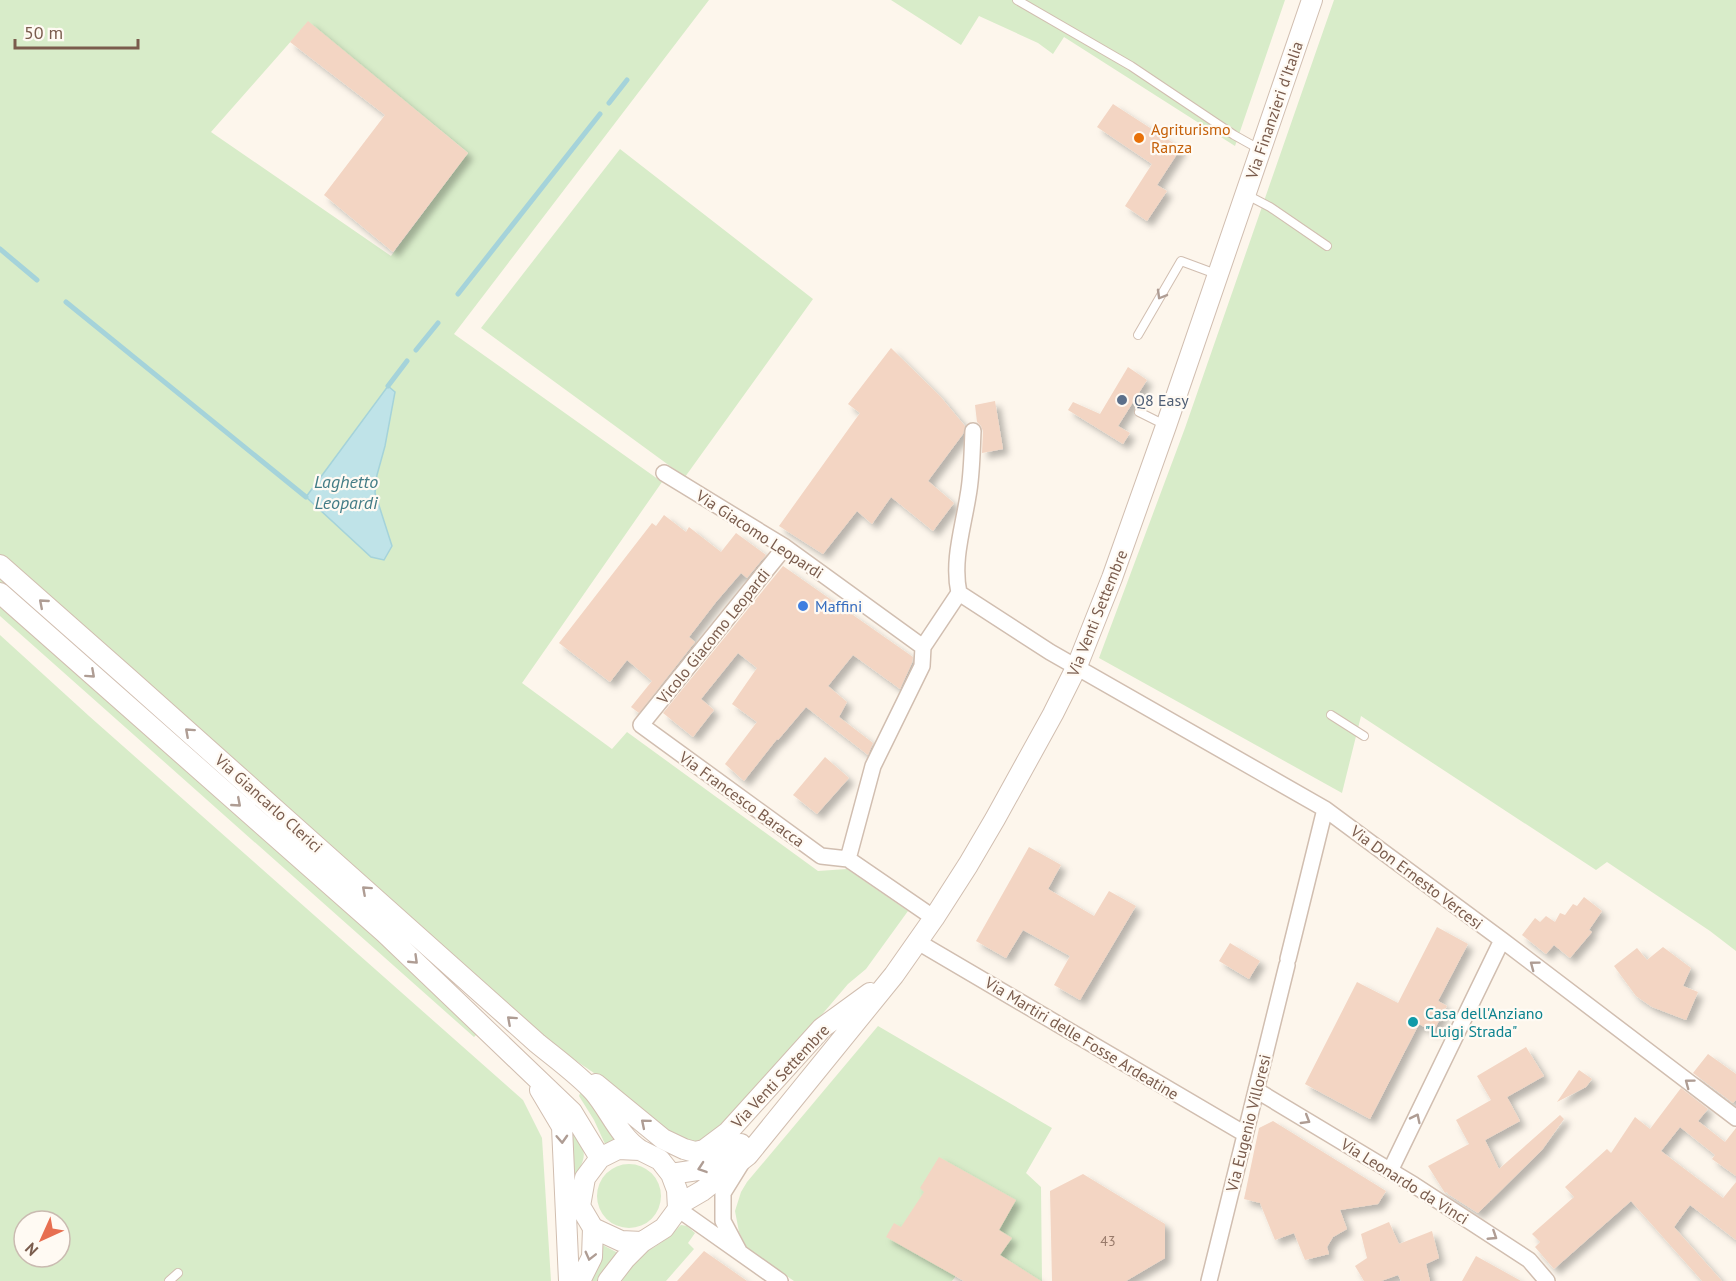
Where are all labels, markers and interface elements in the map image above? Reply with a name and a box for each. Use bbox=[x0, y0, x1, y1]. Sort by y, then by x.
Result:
scale bar bbox=[15, 12, 138, 50]
text: 50 m bbox=[24, 21, 63, 44]
street label: Via Finanzieri d'Italia bbox=[1241, 39, 1307, 182]
place label: Agriturismo Ranza bbox=[1151, 119, 1231, 157]
marker: Agriturismo Ranza bbox=[1132, 131, 1146, 145]
one-way arrow bbox=[1156, 289, 1168, 299]
place label: Q8 Easy bbox=[1134, 390, 1189, 410]
marker: Q8 Easy bbox=[1115, 393, 1129, 407]
water label: Laghetto Leopardi bbox=[314, 470, 379, 514]
street label: Via Giacomo Leopardi bbox=[692, 485, 827, 583]
street label: Via Venti Settembre bbox=[1062, 547, 1132, 680]
street label: Vicolo Giacomo Leopardi bbox=[652, 564, 774, 709]
place label: Maffini bbox=[815, 596, 862, 616]
one-way arrow bbox=[39, 599, 50, 610]
marker: Maffini bbox=[796, 599, 810, 613]
one-way arrow bbox=[84, 667, 94, 678]
one-way arrow bbox=[185, 728, 196, 739]
street label: Via Francesco Baracca bbox=[675, 746, 809, 851]
street label: Via Giancarlo Clerici bbox=[210, 749, 327, 856]
one-way arrow bbox=[230, 796, 241, 807]
street label: Via Don Ernesto Vercesi bbox=[1346, 820, 1487, 933]
one-way arrow bbox=[362, 886, 373, 897]
one-way arrow bbox=[407, 953, 418, 964]
one-way arrow bbox=[1530, 961, 1541, 972]
street label: Via Martiri delle Fosse Ardeatine bbox=[981, 972, 1183, 1104]
place label: Casa dell'Anziano "Luigi Strada" bbox=[1425, 1003, 1543, 1041]
marker: Casa dell'Anziano "Luigi Strada" bbox=[1406, 1015, 1420, 1029]
one-way arrow bbox=[508, 1016, 518, 1027]
street label: Via Venti Settembre bbox=[726, 1020, 833, 1133]
street label: Via Eugenio Villoresi bbox=[1221, 1052, 1275, 1195]
one-way arrow bbox=[1685, 1079, 1696, 1090]
one-way arrow bbox=[1300, 1113, 1310, 1124]
one-way arrow bbox=[1408, 1113, 1420, 1124]
one-way arrow bbox=[641, 1120, 652, 1131]
street label: Via Leonardo da Vinci bbox=[1337, 1133, 1473, 1228]
one-way arrow bbox=[556, 1135, 569, 1144]
one-way arrow bbox=[697, 1160, 708, 1173]
north arrow bbox=[12, 1209, 72, 1269]
one-way arrow bbox=[1486, 1229, 1497, 1240]
house number: 43 bbox=[1100, 1232, 1116, 1250]
text: N bbox=[21, 1239, 42, 1260]
one-way arrow bbox=[585, 1251, 598, 1261]

